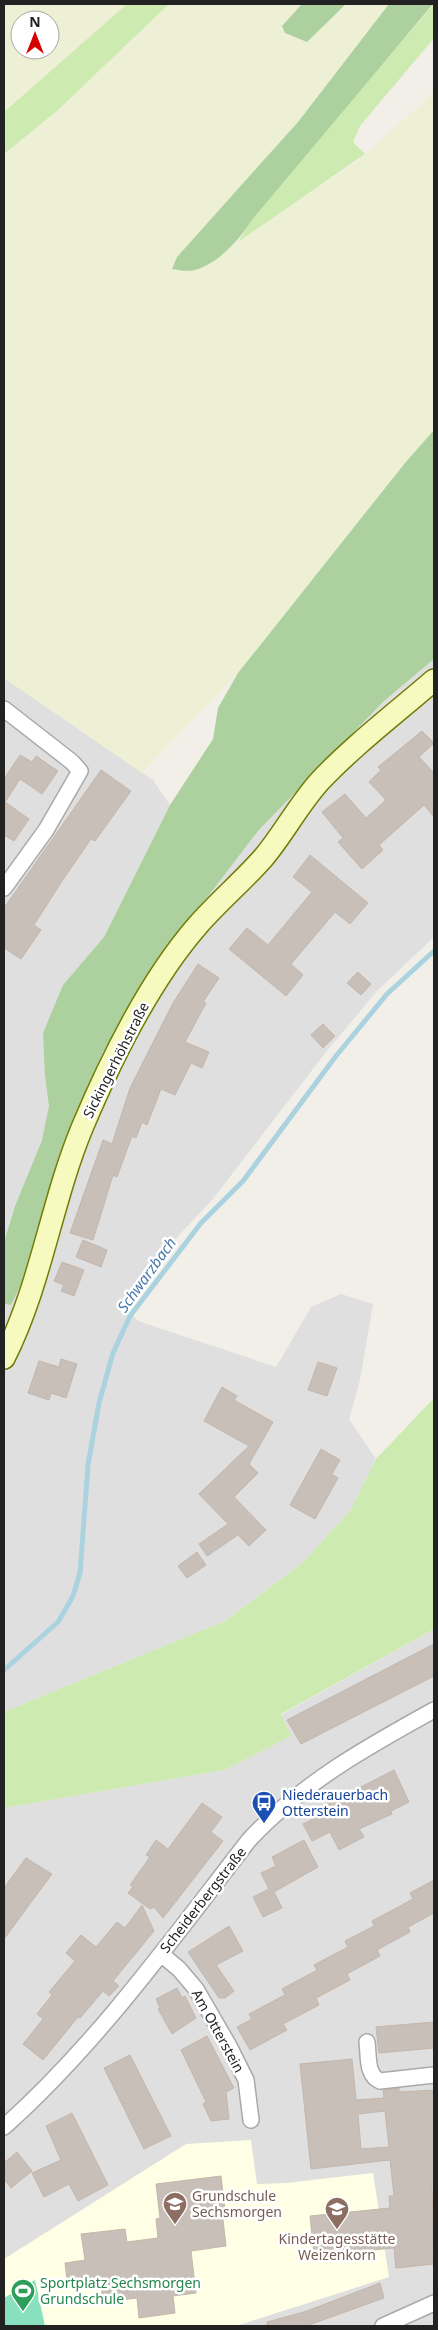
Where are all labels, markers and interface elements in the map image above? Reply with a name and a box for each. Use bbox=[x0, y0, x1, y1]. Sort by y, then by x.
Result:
north arrow bbox=[10, 10, 60, 60]
text: N bbox=[29, 12, 41, 31]
street label: Sickingerhöhstraße bbox=[78, 998, 153, 1121]
water label: Schwarzbach bbox=[112, 1233, 180, 1316]
place label: Niederauerbach Otterstein bbox=[282, 1785, 388, 1820]
bus stop icon: Niederauerbach Otterstein bbox=[251, 1790, 277, 1824]
street label: Scheiderbergstraße bbox=[155, 1843, 250, 1957]
street label: Am Otterstein bbox=[188, 1986, 249, 2076]
place label: Grundschule Sechsmorgen bbox=[192, 2186, 282, 2221]
school or university icon: Grundschule Sechsmorgen bbox=[162, 2191, 188, 2225]
school or university icon: Kindertagesstätte Weizenkorn bbox=[324, 2196, 350, 2230]
place label: Kindertagesstätte Weizenkorn bbox=[279, 2229, 396, 2264]
place label: Sportplatz Sechsmorgen Grundschule bbox=[40, 2273, 201, 2308]
sports icon: Sportplatz Sechsmorgen Grundschule bbox=[10, 2278, 36, 2312]

